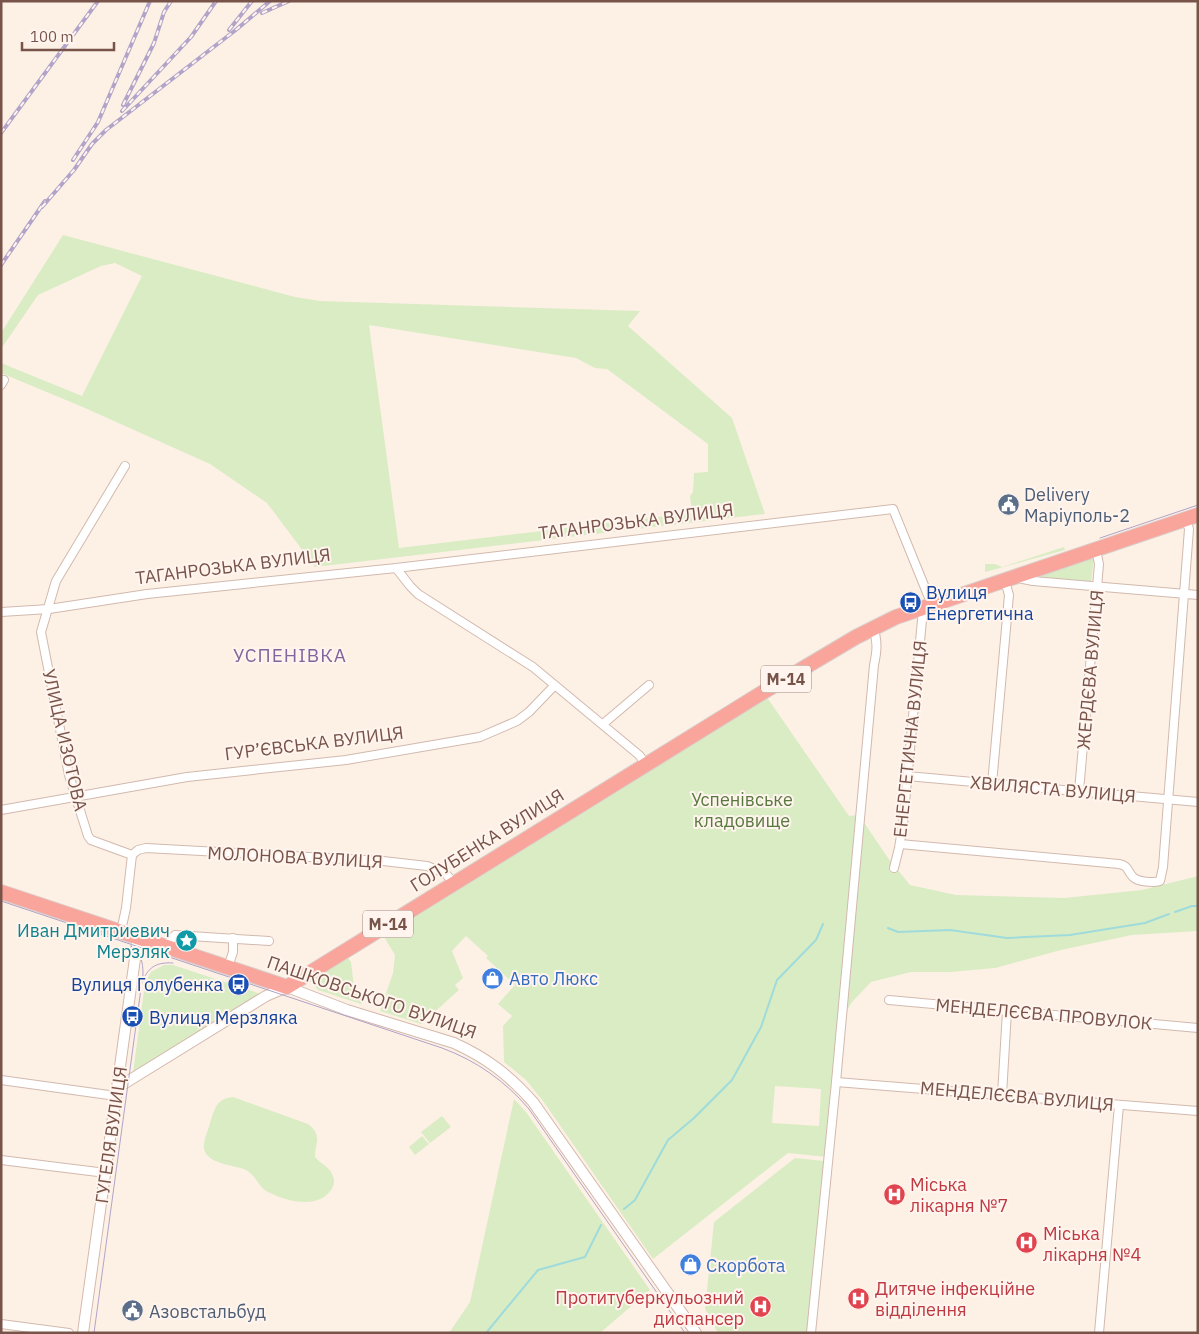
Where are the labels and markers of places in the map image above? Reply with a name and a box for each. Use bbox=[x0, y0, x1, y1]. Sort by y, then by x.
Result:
place label: Delivery Марiуполь-2 bbox=[1024, 483, 1130, 527]
public building icon: Delivery Марiуполь-2 bbox=[996, 492, 1020, 516]
place label: Вулиця Енергетична bbox=[926, 581, 1034, 625]
bus stop icon: Вулиця Енергетична bbox=[898, 590, 922, 614]
place label: Иван Дмитриевич Мерзляк bbox=[17, 919, 170, 963]
place icon: Иван Дмитриевич Мерзляк bbox=[174, 928, 198, 952]
shop icon: Авто Люкс bbox=[481, 966, 505, 990]
place label: Авто Люкс bbox=[509, 967, 598, 990]
bus stop icon: Вулиця Голубенка bbox=[227, 972, 251, 996]
place label: Вулиця Голубенка bbox=[71, 973, 223, 996]
bus stop icon: Вулиця Мерзляка bbox=[121, 1005, 145, 1029]
place label: Вулиця Мерзляка bbox=[149, 1006, 298, 1029]
place label: Міська лікарня №7 bbox=[910, 1173, 1008, 1217]
hospital icon: Міська лікарня №7 bbox=[882, 1182, 906, 1206]
place label: Міська лікарня №4 bbox=[1043, 1222, 1141, 1266]
hospital icon: Міська лікарня №4 bbox=[1015, 1231, 1039, 1255]
shop icon: Скорбота bbox=[678, 1253, 702, 1277]
place label: Скорбота bbox=[706, 1254, 786, 1277]
place label: Дитяче інфекційне відділення bbox=[875, 1277, 1035, 1321]
place label: Протитуберкульозний диспансер bbox=[555, 1286, 744, 1330]
hospital icon: Дитяче інфекційне відділення bbox=[847, 1286, 871, 1310]
hospital icon: Протитуберкульозний диспансер bbox=[748, 1295, 772, 1319]
public building icon: Азовстальбуд bbox=[121, 1299, 145, 1323]
place label: Азовстальбуд bbox=[149, 1300, 266, 1323]

